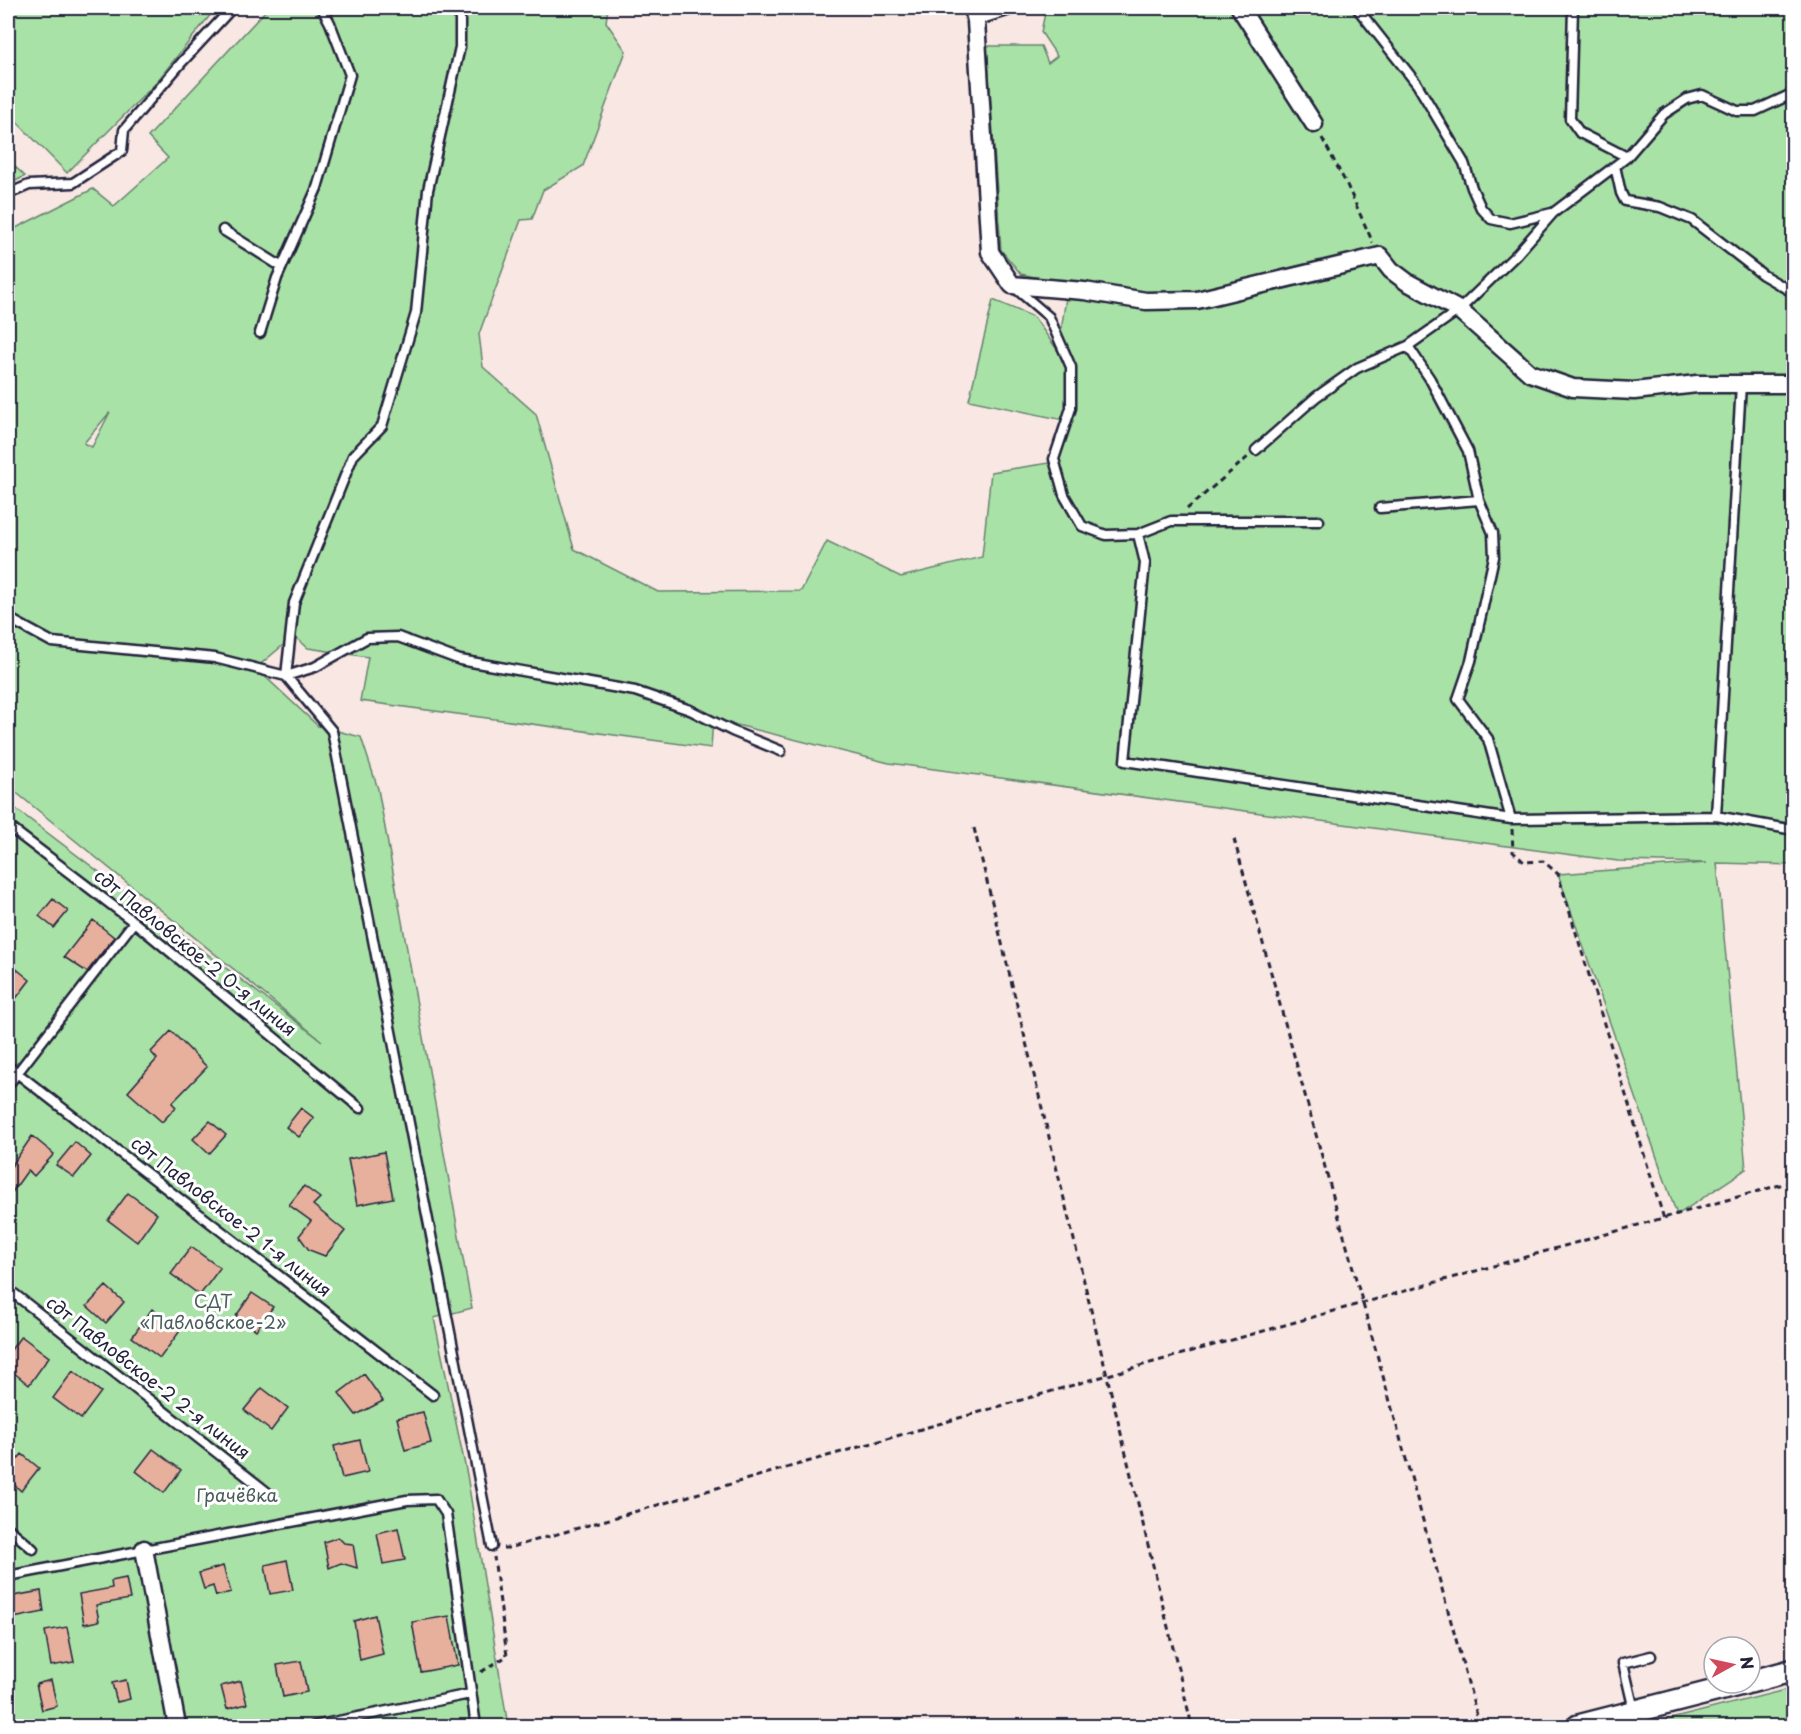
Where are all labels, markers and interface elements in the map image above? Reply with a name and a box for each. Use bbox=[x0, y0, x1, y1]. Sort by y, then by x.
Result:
street label: сдт Павловское-2 0-я линия bbox=[89, 862, 303, 1042]
street label: сдт Павловское-2 1-я линия bbox=[126, 1129, 338, 1303]
park label: СДТ «Павловское-2» bbox=[140, 1287, 286, 1335]
street label: сдт Павловское-2 2-я линия bbox=[41, 1288, 257, 1465]
park label: Грачёвка bbox=[196, 1481, 278, 1508]
north arrow bbox=[1702, 1635, 1762, 1695]
text: N bbox=[1735, 1655, 1761, 1671]

